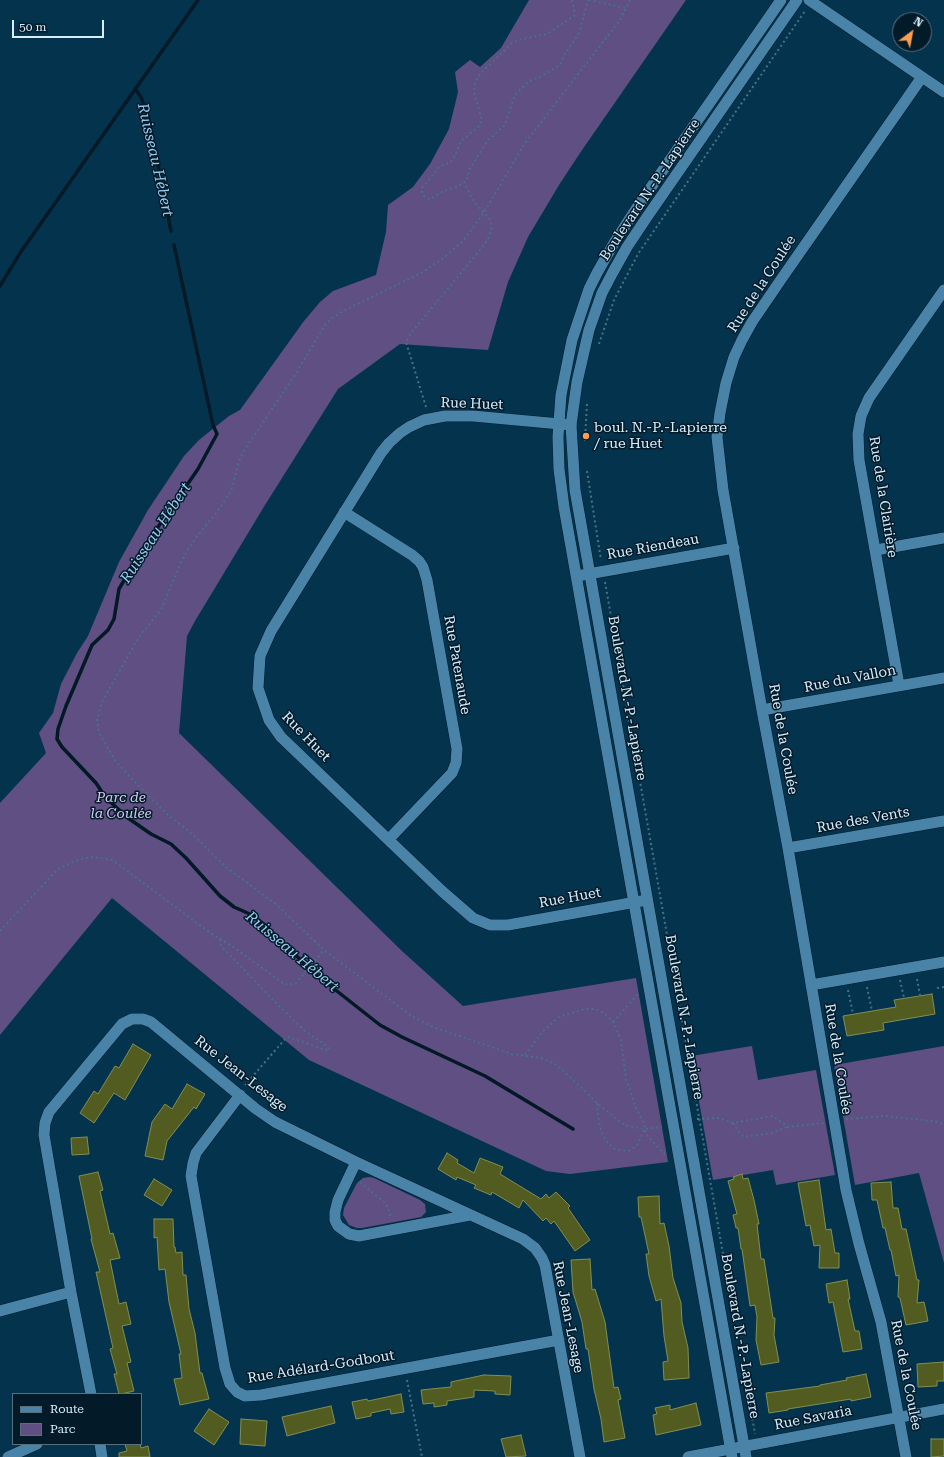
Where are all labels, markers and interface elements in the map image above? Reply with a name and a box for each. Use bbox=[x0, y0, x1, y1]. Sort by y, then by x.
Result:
scale bar bbox=[14, 12, 106, 38]
north arrow bbox=[892, 12, 932, 52]
text: N bbox=[911, 14, 925, 30]
text: 50 m bbox=[19, 20, 46, 34]
water label: Ruisseau Hébert bbox=[133, 101, 177, 219]
street label: Boulevard N.-P.-Lapierre bbox=[596, 116, 704, 264]
street label: Rue de la Coulée bbox=[724, 232, 800, 336]
street label: Rue Huet bbox=[440, 395, 504, 413]
place label: boul. N.-P.-Lapierre / rue Huet bbox=[594, 420, 727, 452]
marker: boul. N.-P.-Lapierre / rue Huet bbox=[581, 431, 591, 441]
street label: Rue de la Clairière bbox=[865, 435, 901, 559]
water label: Ruisseau Hébert bbox=[117, 479, 195, 587]
street label: Rue Riendeau bbox=[606, 531, 700, 563]
street label: Rue Patenaude bbox=[440, 614, 474, 716]
street label: Boulevard N.-P.-Lapierre bbox=[604, 614, 650, 782]
street label: Rue du Vallon bbox=[803, 662, 897, 696]
street label: Rue de la Coulée bbox=[765, 682, 801, 796]
street label: Rue Huet bbox=[278, 709, 334, 765]
park label: Parc de la Coulée bbox=[90, 790, 152, 822]
street label: Rue des Vents bbox=[815, 804, 911, 836]
street label: Rue Huet bbox=[538, 884, 602, 912]
water label: Ruisseau Hébert bbox=[242, 908, 342, 996]
street label: Boulevard N.-P.-Lapierre bbox=[661, 933, 707, 1101]
street label: Rue de la Coulée bbox=[821, 1002, 855, 1116]
street label: Rue Jean-Lesage bbox=[191, 1032, 291, 1116]
street label: Boulevard N.-P.-Lapierre bbox=[717, 1252, 763, 1420]
street label: Rue Jean-Lesage bbox=[549, 1260, 587, 1374]
street label: Rue de la Coulée bbox=[887, 1318, 925, 1432]
street label: Rue Adélard-Godbout bbox=[246, 1347, 396, 1387]
legend bbox=[12, 1393, 142, 1445]
text: Route bbox=[50, 1402, 84, 1416]
street label: Rue Savaria bbox=[773, 1402, 853, 1434]
text: Parc bbox=[50, 1422, 75, 1436]

